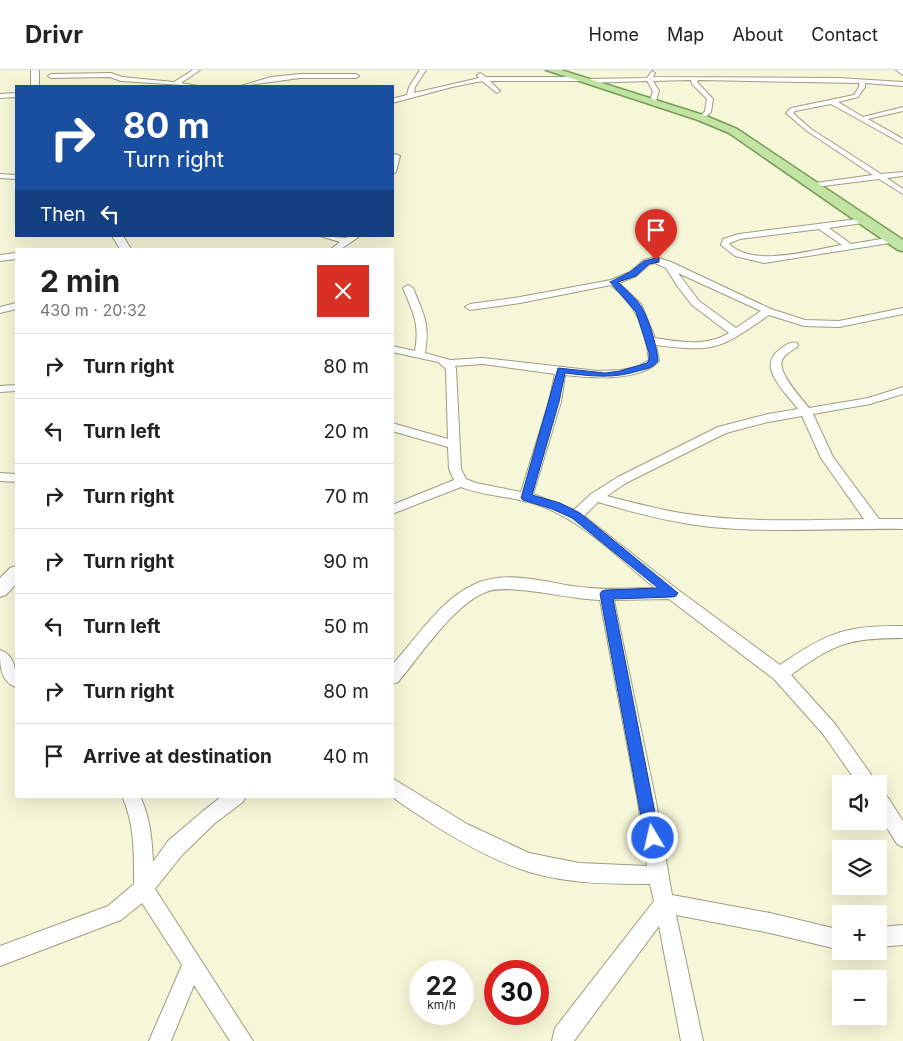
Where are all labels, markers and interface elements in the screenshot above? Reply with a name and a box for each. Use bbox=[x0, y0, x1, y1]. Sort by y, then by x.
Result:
text: Drivr bbox=[25, 20, 83, 49]
text: Home bbox=[589, 24, 639, 45]
text: Map bbox=[667, 24, 704, 45]
text: About bbox=[732, 24, 783, 45]
text: Contact bbox=[811, 24, 878, 45]
text: 80 m bbox=[123, 104, 210, 146]
icon: right bbox=[40, 105, 105, 170]
text: Turn right bbox=[123, 146, 224, 172]
icon: left bbox=[96, 200, 124, 228]
text: Then bbox=[40, 203, 86, 226]
pin bbox=[635, 209, 677, 260]
icon: arrive bbox=[642, 216, 670, 244]
text: 2 min bbox=[40, 263, 120, 299]
button: close bbox=[317, 265, 369, 317]
text: 430 m · 20:32 bbox=[40, 300, 147, 320]
icon: right bbox=[40, 352, 68, 380]
text: Turn right bbox=[83, 355, 174, 378]
text: 80 m bbox=[323, 355, 369, 378]
icon: left bbox=[40, 417, 68, 445]
text: Turn left bbox=[83, 420, 161, 443]
text: 20 m bbox=[323, 420, 369, 443]
icon: right bbox=[40, 482, 68, 510]
text: Turn right bbox=[83, 485, 174, 508]
text: 70 m bbox=[325, 485, 369, 508]
icon: right bbox=[40, 547, 68, 575]
text: Turn right bbox=[83, 550, 174, 573]
text: 90 m bbox=[323, 550, 369, 573]
icon: left bbox=[40, 612, 68, 640]
text: Turn left bbox=[83, 615, 161, 638]
text: 50 m bbox=[323, 615, 369, 638]
icon: right bbox=[40, 677, 68, 705]
text: Turn right bbox=[83, 680, 174, 703]
text: 80 m bbox=[323, 680, 369, 703]
icon: arrive bbox=[40, 742, 68, 770]
text: Arrive at destination bbox=[83, 745, 272, 768]
text: 40 m bbox=[323, 745, 369, 768]
map controls bbox=[832, 775, 887, 1025]
button: sound bbox=[832, 775, 887, 830]
position arrow bbox=[626, 811, 678, 863]
button: layers bbox=[832, 840, 887, 895]
button: + bbox=[832, 905, 887, 960]
speed limit sign: 30 bbox=[484, 960, 549, 1025]
button: − bbox=[832, 970, 887, 1025]
text: 22 bbox=[426, 971, 457, 1001]
text: km/h bbox=[427, 997, 456, 1012]

